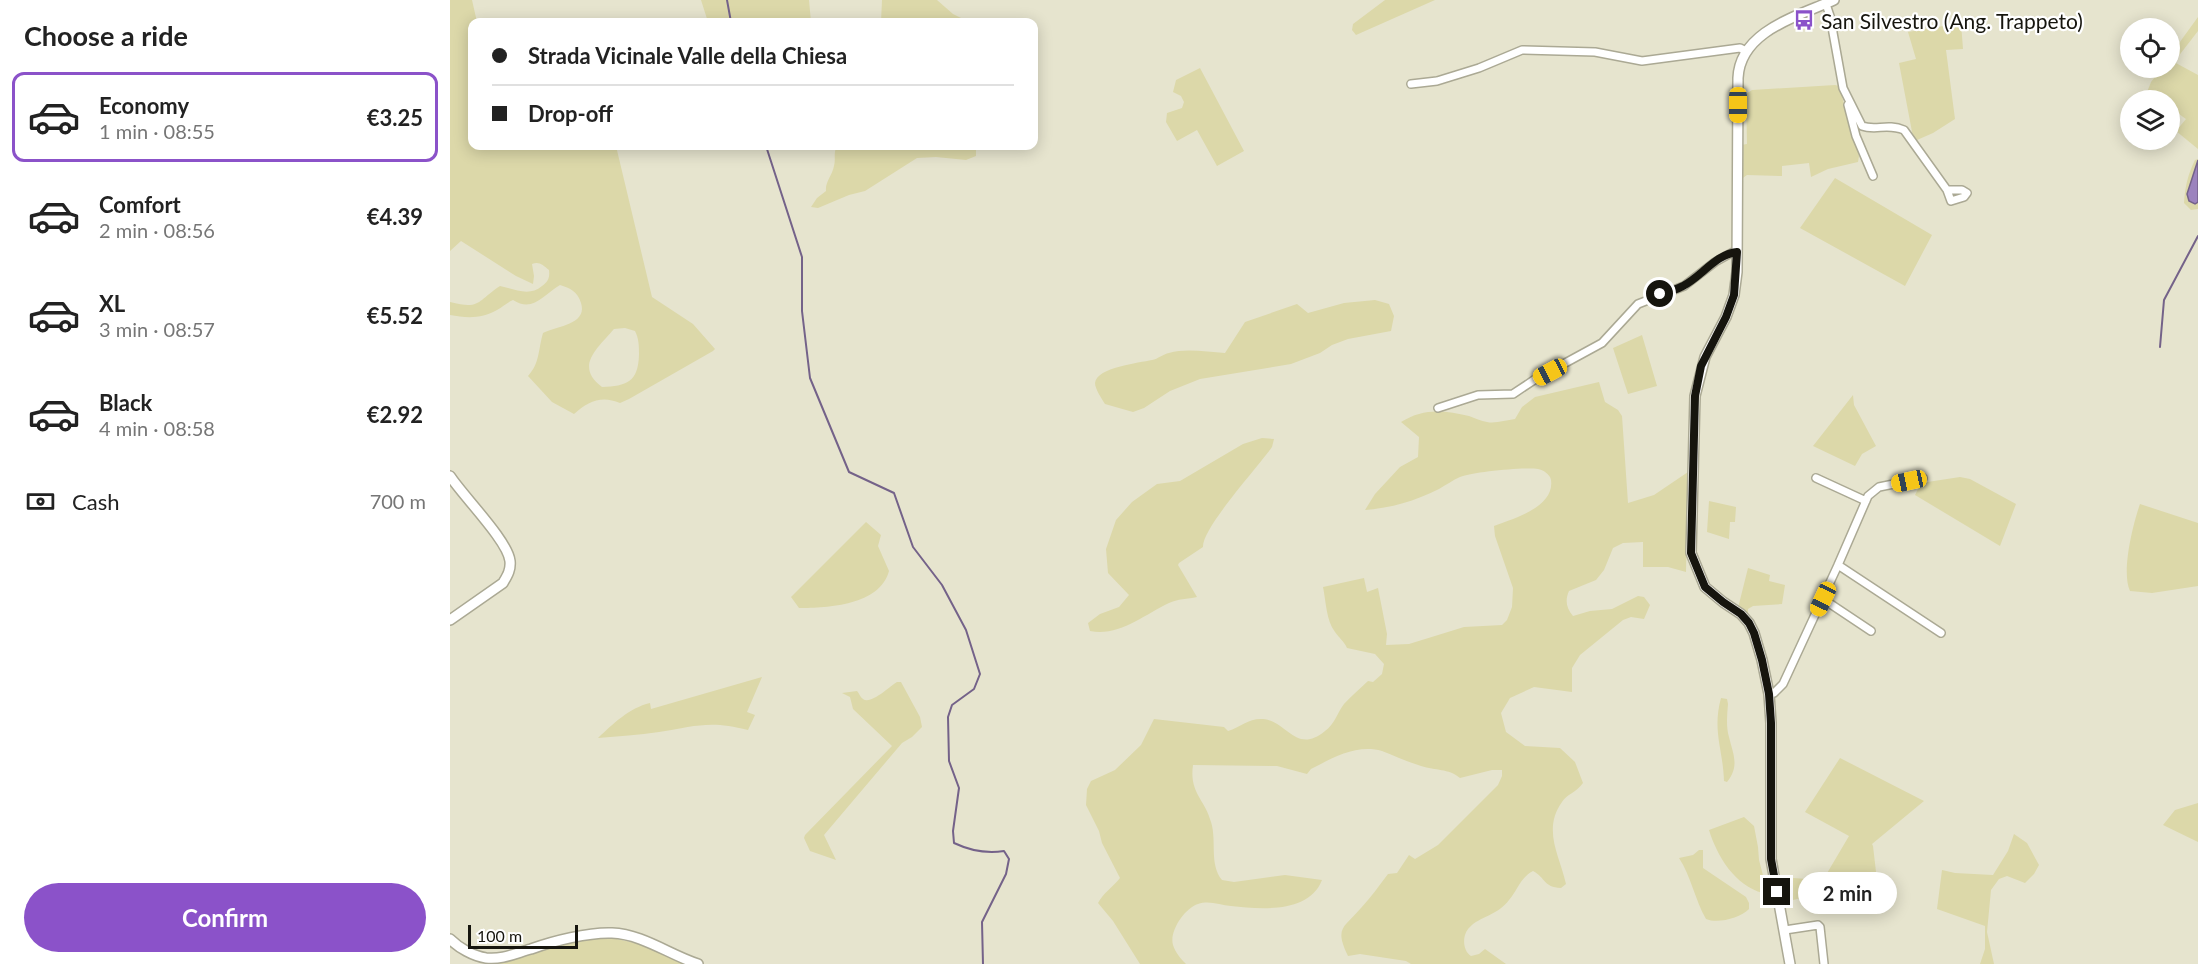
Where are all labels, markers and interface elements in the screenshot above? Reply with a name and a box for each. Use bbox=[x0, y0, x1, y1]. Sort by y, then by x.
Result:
bus stop icon: San Silvestro (Ang. Trappeto) bbox=[1792, 8, 1816, 32]
place label: San Silvestro (Ang. Trappeto) bbox=[1821, 8, 2083, 33]
map controls bbox=[2120, 18, 2180, 150]
button: locate bbox=[2120, 18, 2180, 78]
text: Choose a ride bbox=[24, 19, 188, 52]
text: Strada Vicinale Valle della Chiesa bbox=[528, 42, 847, 69]
car bbox=[1729, 87, 1747, 123]
icon: car bbox=[27, 90, 81, 144]
button: layers bbox=[2120, 90, 2180, 150]
text: Economy bbox=[99, 92, 189, 119]
text: Drop-off bbox=[528, 100, 613, 127]
text: €3.25 bbox=[367, 104, 423, 131]
text: 1 min · 08:55 bbox=[99, 119, 215, 143]
icon: car bbox=[27, 189, 81, 243]
text: Comfort bbox=[99, 191, 181, 218]
text: €4.39 bbox=[367, 203, 423, 230]
text: 2 min · 08:56 bbox=[99, 218, 215, 242]
route start bbox=[1646, 280, 1673, 307]
icon: car bbox=[27, 288, 81, 342]
text: XL bbox=[99, 290, 125, 317]
text: €5.52 bbox=[367, 302, 423, 329]
text: 3 min · 08:57 bbox=[99, 317, 215, 341]
car bbox=[1530, 356, 1570, 388]
icon: car bbox=[27, 387, 81, 441]
text: Black bbox=[99, 389, 152, 416]
text: €2.92 bbox=[367, 401, 423, 428]
text: 4 min · 08:58 bbox=[99, 416, 215, 440]
car bbox=[1890, 468, 1928, 494]
icon: cash bbox=[24, 485, 57, 518]
text: Cash bbox=[72, 488, 119, 515]
text: 700 m bbox=[370, 489, 426, 513]
car bbox=[1807, 579, 1839, 619]
callout: 2 min bbox=[1798, 871, 1897, 913]
route end bbox=[1763, 878, 1790, 905]
text: 2 min bbox=[1823, 881, 1872, 905]
button: Confirm bbox=[24, 883, 426, 952]
scale bar bbox=[468, 922, 578, 950]
text: 100 m bbox=[477, 926, 522, 945]

